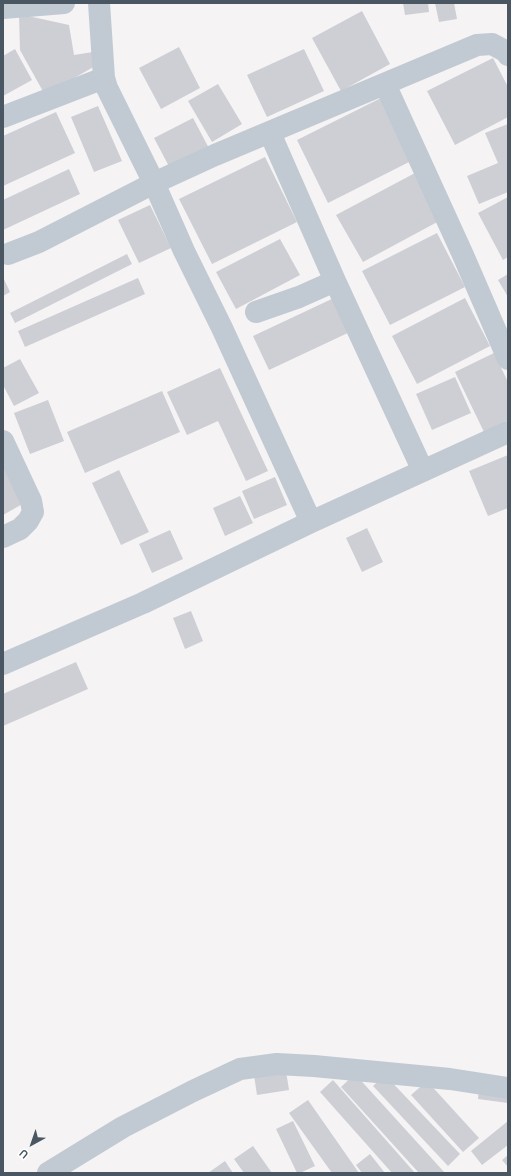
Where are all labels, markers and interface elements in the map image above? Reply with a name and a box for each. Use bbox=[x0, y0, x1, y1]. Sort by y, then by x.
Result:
north arrow bbox=[12, 1124, 52, 1164]
text: U bbox=[17, 1145, 32, 1161]

